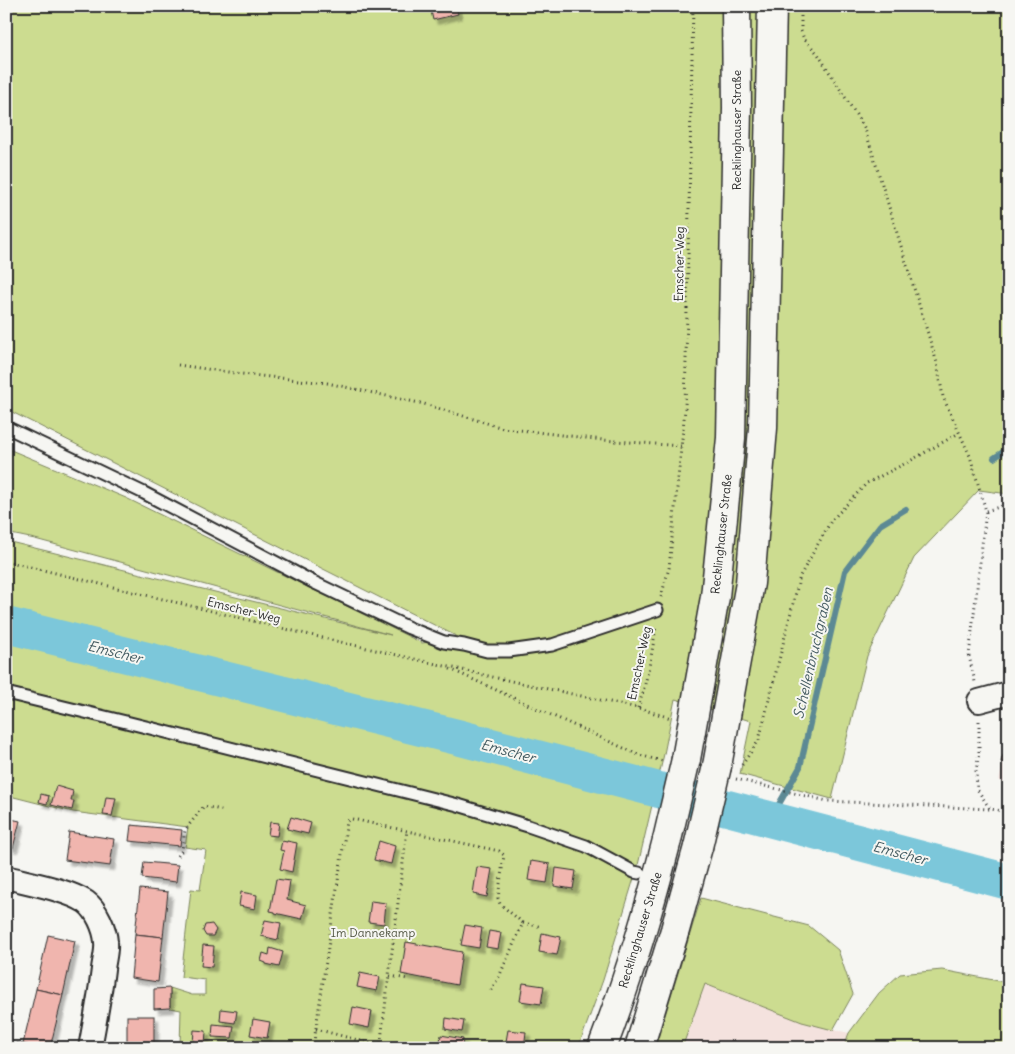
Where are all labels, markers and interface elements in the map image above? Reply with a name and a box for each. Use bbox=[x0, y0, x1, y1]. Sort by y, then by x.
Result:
street label: Recklinghauser Straße bbox=[729, 70, 744, 190]
street label: Emscher-Weg bbox=[671, 226, 687, 302]
street label: Recklinghauser Straße bbox=[707, 473, 735, 595]
water label: Schellenbruchgraben bbox=[789, 585, 837, 720]
street label: Emscher-Weg bbox=[206, 594, 282, 626]
street label: Emscher-Weg bbox=[624, 625, 654, 701]
water label: Emscher bbox=[86, 637, 146, 668]
water label: Emscher bbox=[479, 735, 539, 767]
water label: Emscher bbox=[871, 837, 931, 869]
street label: Recklinghauser Straße bbox=[615, 870, 665, 990]
park label: Im Dannekamp bbox=[331, 925, 415, 940]

